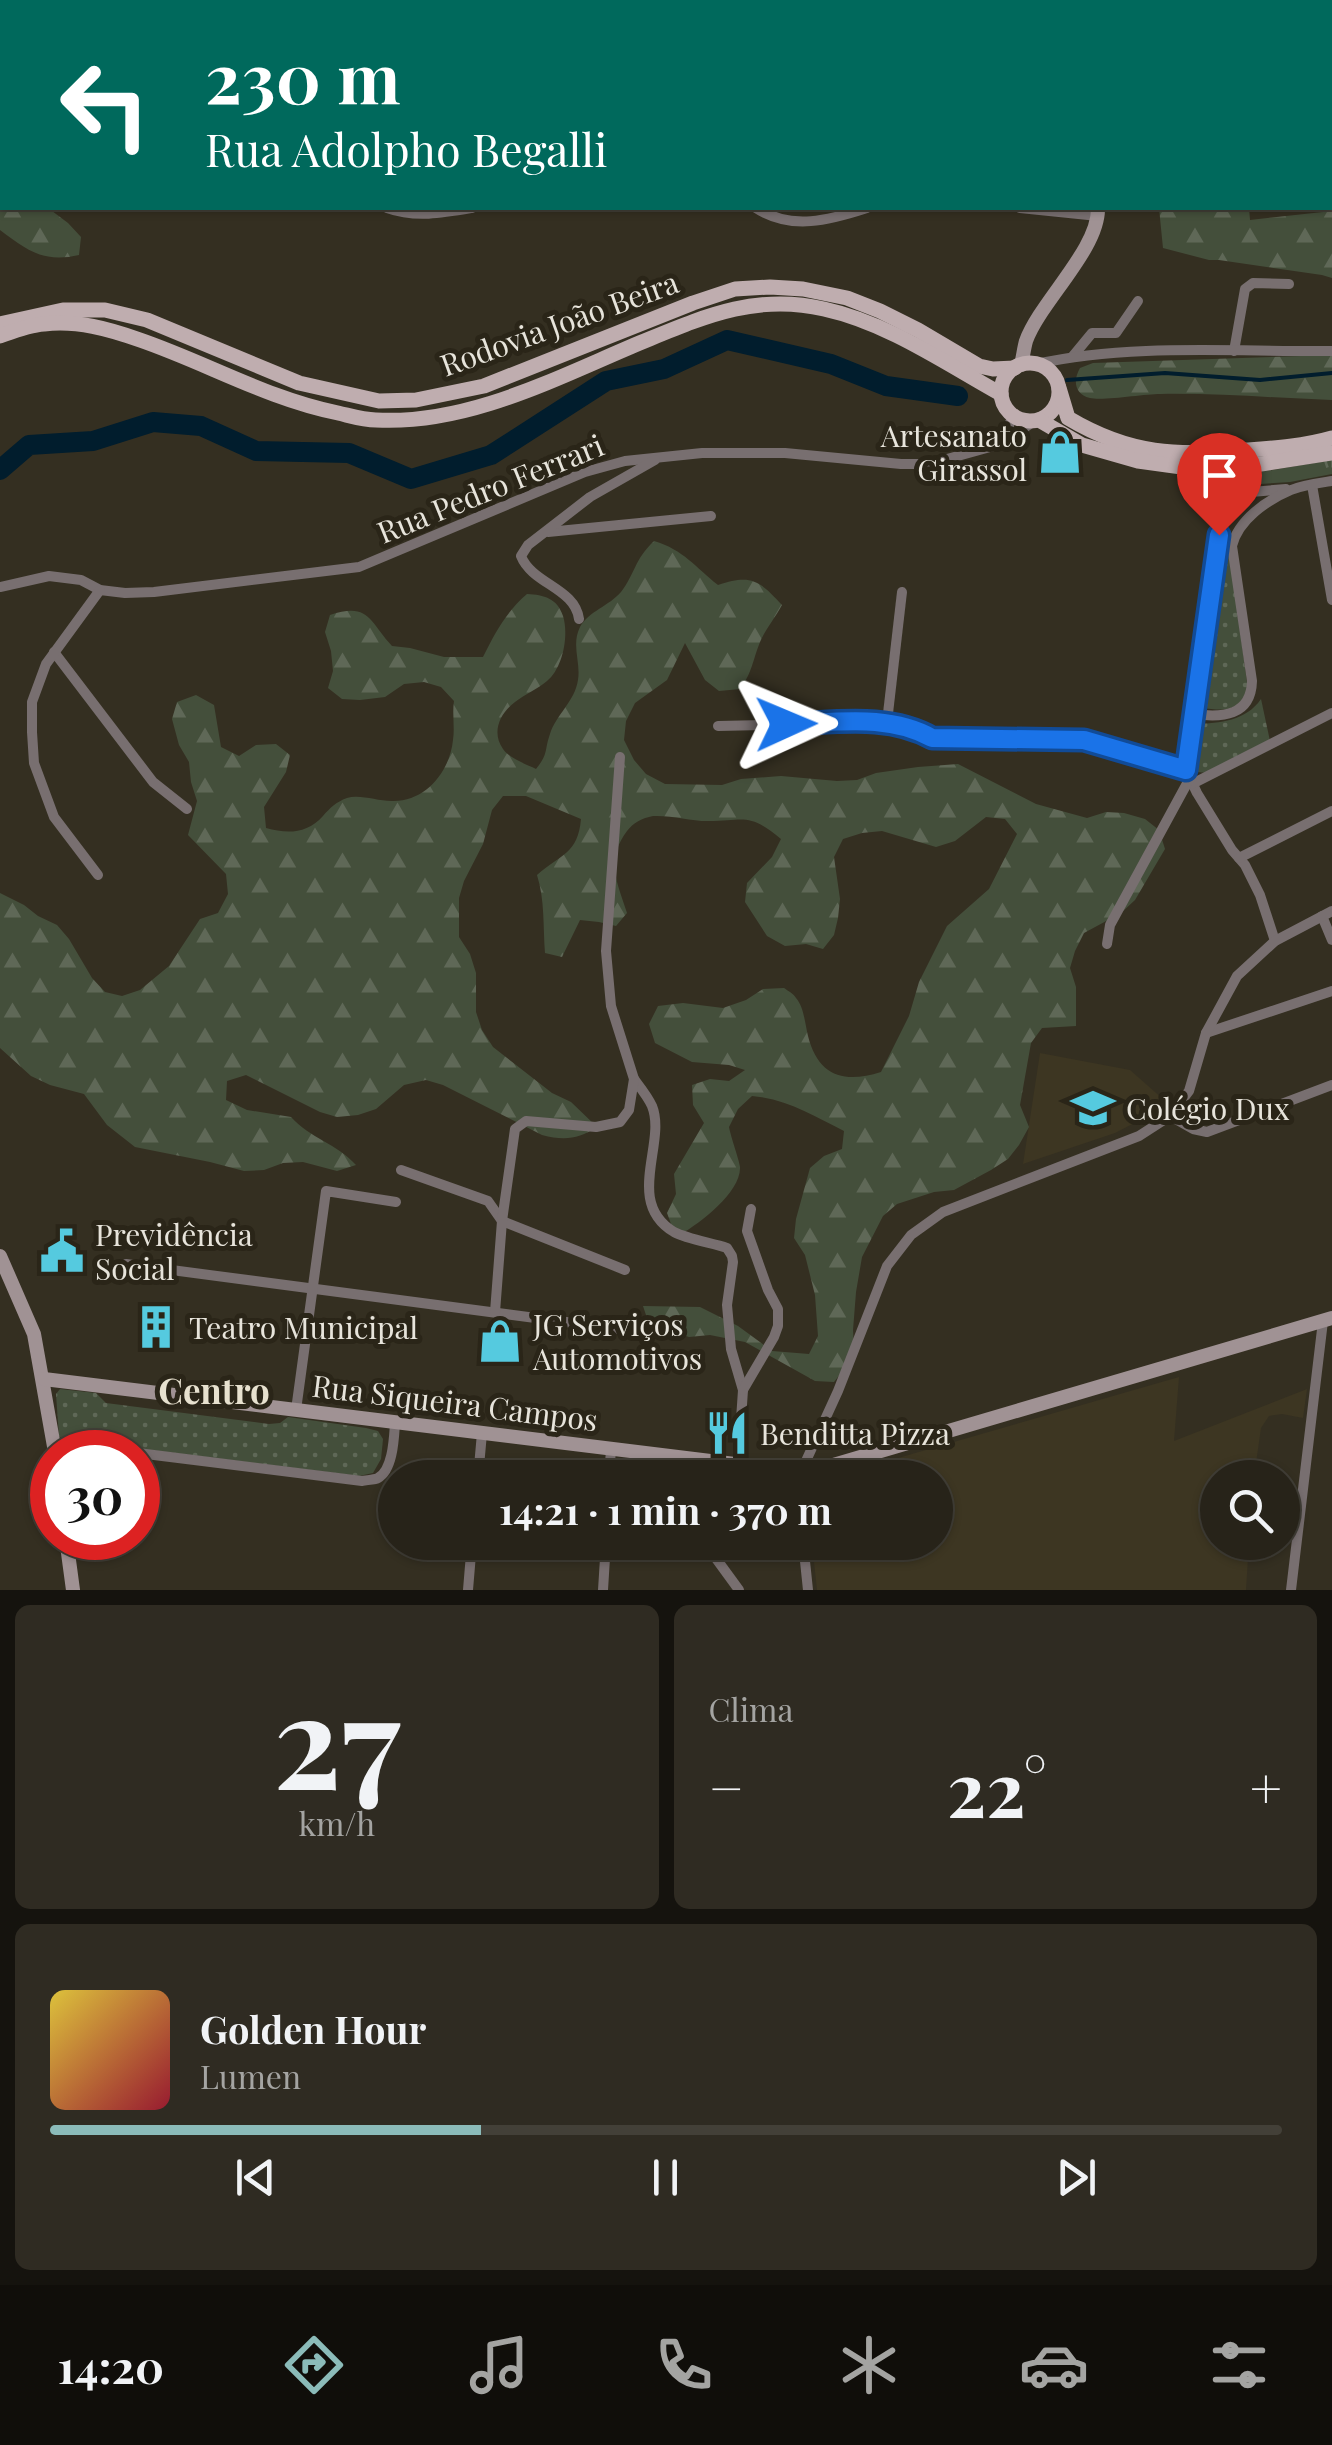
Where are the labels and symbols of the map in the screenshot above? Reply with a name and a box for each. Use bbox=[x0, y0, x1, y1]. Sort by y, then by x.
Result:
street label: Rodovia João Beira bbox=[434, 261, 684, 385]
place label: Artesanato Girassol bbox=[880, 415, 1027, 489]
street label: Rua Pedro Ferrari bbox=[371, 424, 609, 552]
shop icon: Artesanato Girassol bbox=[1036, 428, 1084, 476]
pin bbox=[1177, 433, 1262, 536]
position arrow bbox=[734, 672, 838, 776]
school or university icon: Colégio Dux bbox=[1069, 1084, 1117, 1132]
place label: Colégio Dux bbox=[1126, 1088, 1290, 1128]
place label: Previdência Social bbox=[95, 1214, 253, 1288]
public building icon: Previdência Social bbox=[38, 1227, 86, 1275]
building icon: Teatro Municipal bbox=[132, 1303, 180, 1351]
place label: JG Serviços Automotivos bbox=[532, 1304, 702, 1378]
place label: Teatro Municipal bbox=[189, 1307, 418, 1347]
shop icon: JG Serviços Automotivos bbox=[476, 1317, 524, 1365]
street label: Rua Siqueira Campos bbox=[310, 1365, 600, 1439]
district label: Centro bbox=[158, 1366, 270, 1413]
restaurant icon: Benditta Pizza bbox=[703, 1409, 751, 1457]
place label: Benditta Pizza bbox=[760, 1413, 950, 1453]
speed limit sign: 30 bbox=[30, 1430, 160, 1560]

